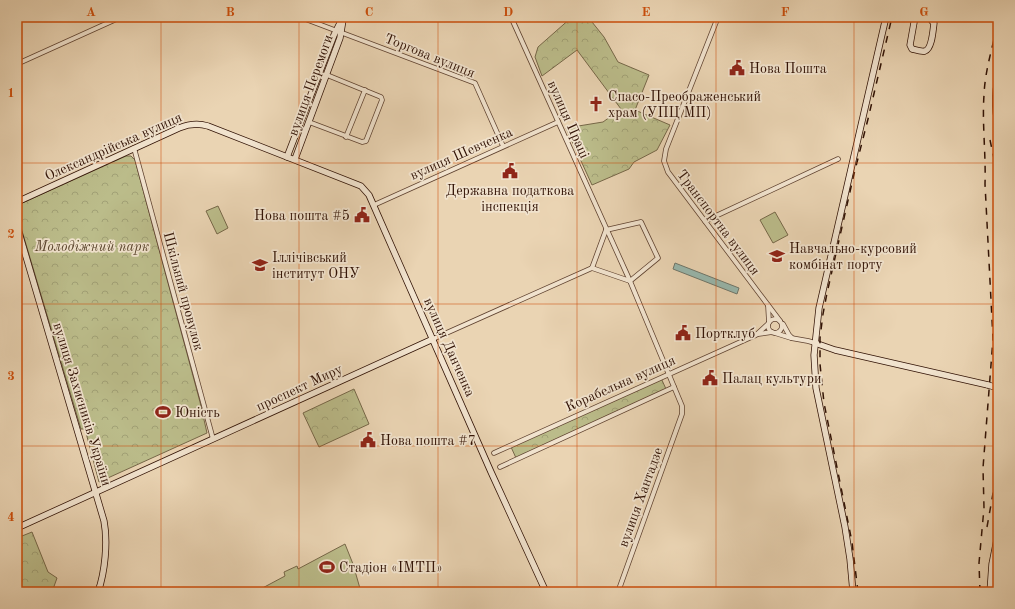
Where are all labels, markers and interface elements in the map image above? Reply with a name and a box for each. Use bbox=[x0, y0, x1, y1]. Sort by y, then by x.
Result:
text: A bbox=[86, 6, 96, 19]
text: B bbox=[225, 6, 235, 19]
text: C bbox=[365, 6, 373, 19]
text: D bbox=[503, 6, 513, 19]
text: E bbox=[642, 6, 651, 19]
text: F bbox=[781, 6, 790, 19]
text: G bbox=[919, 6, 929, 19]
street label: Торгова вулиця bbox=[382, 31, 477, 80]
street label: вулиця Перемоги bbox=[286, 33, 336, 138]
public building icon: Нова Пошта bbox=[728, 59, 746, 77]
place label: Нова Пошта bbox=[749, 62, 827, 76]
street label: вулиця Праці bbox=[545, 78, 592, 161]
text: 1 bbox=[7, 87, 15, 100]
place label: Спасо-Преображенський храм (УПЦ МП) bbox=[608, 90, 761, 120]
church icon: Спасо-Преображенський храм (УПЦ МП) bbox=[587, 95, 605, 113]
street label: Олександрійська вулиця bbox=[43, 110, 184, 184]
street label: вулиця Шевченка bbox=[408, 125, 515, 183]
public building icon: Державна податкова інспекція bbox=[501, 162, 519, 180]
street label: Транспортна вулиця bbox=[674, 167, 762, 278]
place label: Державна податкова інспекція bbox=[446, 184, 574, 214]
public building icon: Нова пошта #5 bbox=[353, 206, 371, 224]
place label: Нова пошта #5 bbox=[254, 209, 350, 223]
text: 2 bbox=[7, 228, 15, 241]
street label: Шкільний провулок bbox=[160, 231, 206, 352]
park label: Молодіжний парк bbox=[34, 240, 150, 255]
place label: Навчально-курсовий комбінат порту bbox=[789, 242, 917, 272]
school or university icon: Навчально-курсовий комбінат порту bbox=[768, 247, 786, 265]
place label: Іллічівський інститут ОНУ bbox=[272, 251, 360, 281]
school or university icon: Іллічівський інститут ОНУ bbox=[251, 256, 269, 274]
street label: вулиця Данченка bbox=[421, 296, 477, 399]
street label: вулиця Захисників України bbox=[51, 321, 114, 488]
public building icon: Портклуб bbox=[674, 324, 692, 342]
place label: Портклуб bbox=[695, 327, 755, 341]
street label: Корабельна вулиця bbox=[563, 353, 678, 414]
street label: проспект Миру bbox=[254, 362, 345, 414]
public building icon: Палац культури bbox=[701, 369, 719, 387]
text: 3 bbox=[7, 370, 15, 383]
place label: Палац культури bbox=[722, 372, 822, 386]
sports icon: Юність bbox=[154, 403, 172, 421]
place label: Юність bbox=[175, 406, 220, 420]
public building icon: Нова пошта #7 bbox=[359, 431, 377, 449]
place label: Нова пошта #7 bbox=[380, 434, 476, 448]
street label: вулиця Хантадзе bbox=[616, 446, 665, 549]
text: 4 bbox=[7, 511, 15, 524]
sports icon: Стадіон «ІМТП» bbox=[318, 558, 336, 576]
place label: Стадіон «ІМТП» bbox=[339, 561, 443, 575]

